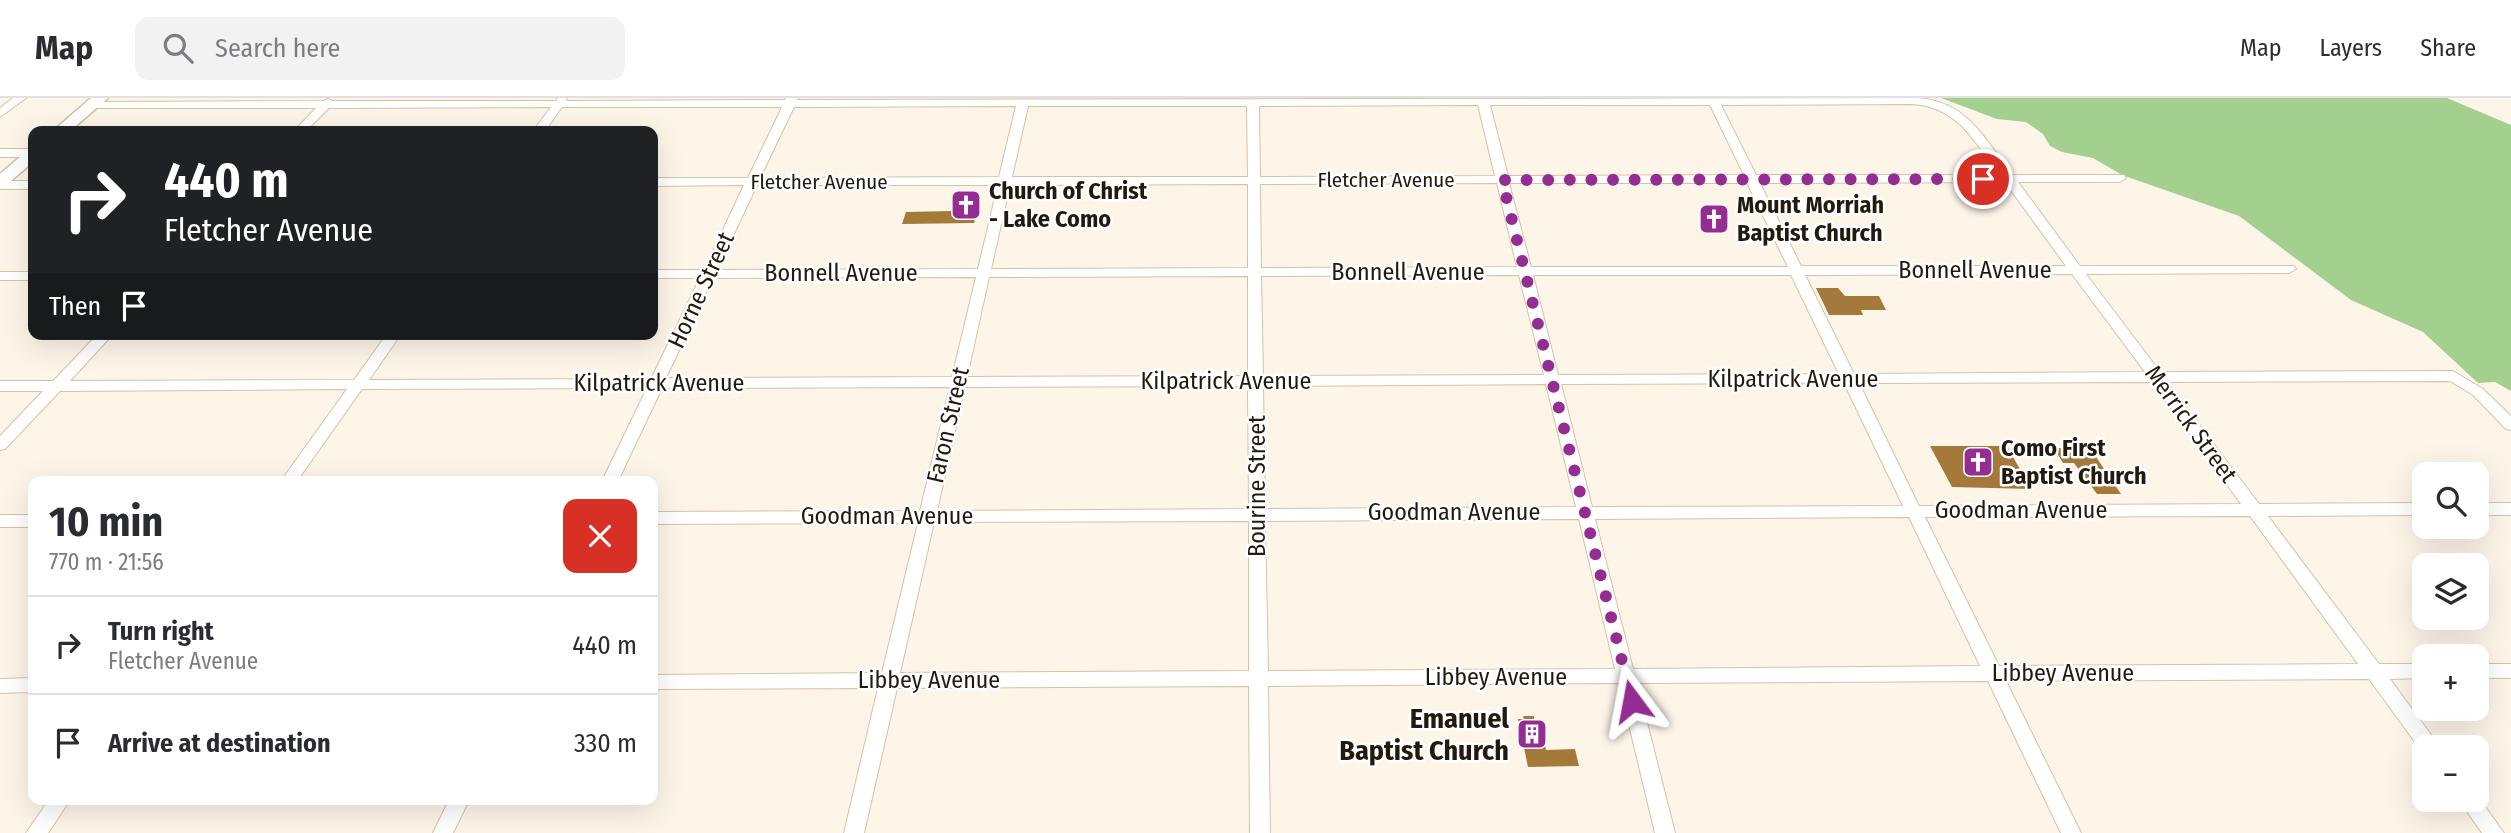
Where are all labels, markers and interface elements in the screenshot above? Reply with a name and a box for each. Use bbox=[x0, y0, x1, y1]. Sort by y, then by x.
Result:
search box bbox=[135, 17, 625, 80]
text: Map bbox=[35, 28, 93, 68]
icon: search bbox=[159, 29, 197, 67]
text: Search here bbox=[215, 33, 340, 64]
text: Map bbox=[2240, 34, 2282, 62]
text: Layers bbox=[2320, 34, 2382, 62]
text: Share bbox=[2420, 34, 2476, 62]
pin bbox=[1953, 149, 2013, 209]
text: 440 m bbox=[164, 151, 289, 210]
icon: right bbox=[49, 154, 140, 245]
icon: arrive bbox=[1964, 160, 2002, 198]
street label: Fletcher Avenue bbox=[1317, 167, 1455, 193]
street label: Fletcher Avenue bbox=[750, 169, 888, 195]
place label: Church of Christ - Lake Como bbox=[989, 177, 1148, 233]
church icon: Church of Christ - Lake Como bbox=[949, 188, 983, 222]
place label: Mount Morriah Baptist Church bbox=[1737, 191, 1884, 247]
church icon: Mount Morriah Baptist Church bbox=[1697, 202, 1731, 236]
text: Fletcher Avenue bbox=[164, 211, 373, 249]
street label: Horne Street bbox=[662, 227, 740, 352]
street label: Bonnell Avenue bbox=[1898, 256, 2052, 284]
street label: Bonnell Avenue bbox=[1331, 258, 1485, 286]
street label: Bonnell Avenue bbox=[764, 259, 918, 287]
icon: arrive bbox=[115, 287, 153, 325]
text: Then bbox=[49, 291, 101, 322]
street label: Merrick Street bbox=[2139, 360, 2243, 488]
street label: Faron Street bbox=[921, 364, 975, 486]
street label: Kilpatrick Avenue bbox=[1708, 365, 1878, 393]
street label: Kilpatrick Avenue bbox=[1141, 367, 1311, 395]
street label: Kilpatrick Avenue bbox=[574, 369, 744, 397]
street label: Bourine Street bbox=[1243, 415, 1271, 557]
place label: Como First Baptist Church bbox=[2001, 434, 2147, 490]
church icon: Como First Baptist Church bbox=[1961, 445, 1995, 479]
map controls bbox=[2412, 462, 2489, 812]
button: search bbox=[2412, 462, 2489, 539]
street label: Goodman Avenue bbox=[1935, 496, 2107, 524]
text: 10 min bbox=[49, 497, 163, 547]
street label: Goodman Avenue bbox=[1368, 498, 1540, 526]
button: close bbox=[563, 499, 637, 573]
street label: Goodman Avenue bbox=[801, 502, 973, 530]
text: 770 m · 21:56 bbox=[49, 548, 164, 576]
button: layers bbox=[2412, 553, 2489, 630]
text: Turn right bbox=[108, 616, 214, 647]
icon: right bbox=[49, 626, 87, 664]
text: 440 m bbox=[572, 630, 637, 661]
button: + bbox=[2412, 644, 2489, 721]
text: Fletcher Avenue bbox=[108, 647, 258, 675]
street label: Libbey Avenue bbox=[1992, 659, 2134, 687]
street label: Libbey Avenue bbox=[1425, 663, 1567, 691]
position arrow bbox=[1595, 664, 1669, 738]
street label: Libbey Avenue bbox=[858, 666, 1000, 694]
place label: Emanuel Baptist Church bbox=[1339, 702, 1509, 767]
building icon: Emanuel Baptist Church bbox=[1515, 717, 1549, 751]
icon: arrive bbox=[49, 724, 87, 762]
text: Arrive at destination bbox=[108, 728, 331, 759]
text: 330 m bbox=[574, 728, 637, 759]
button: − bbox=[2412, 735, 2489, 812]

